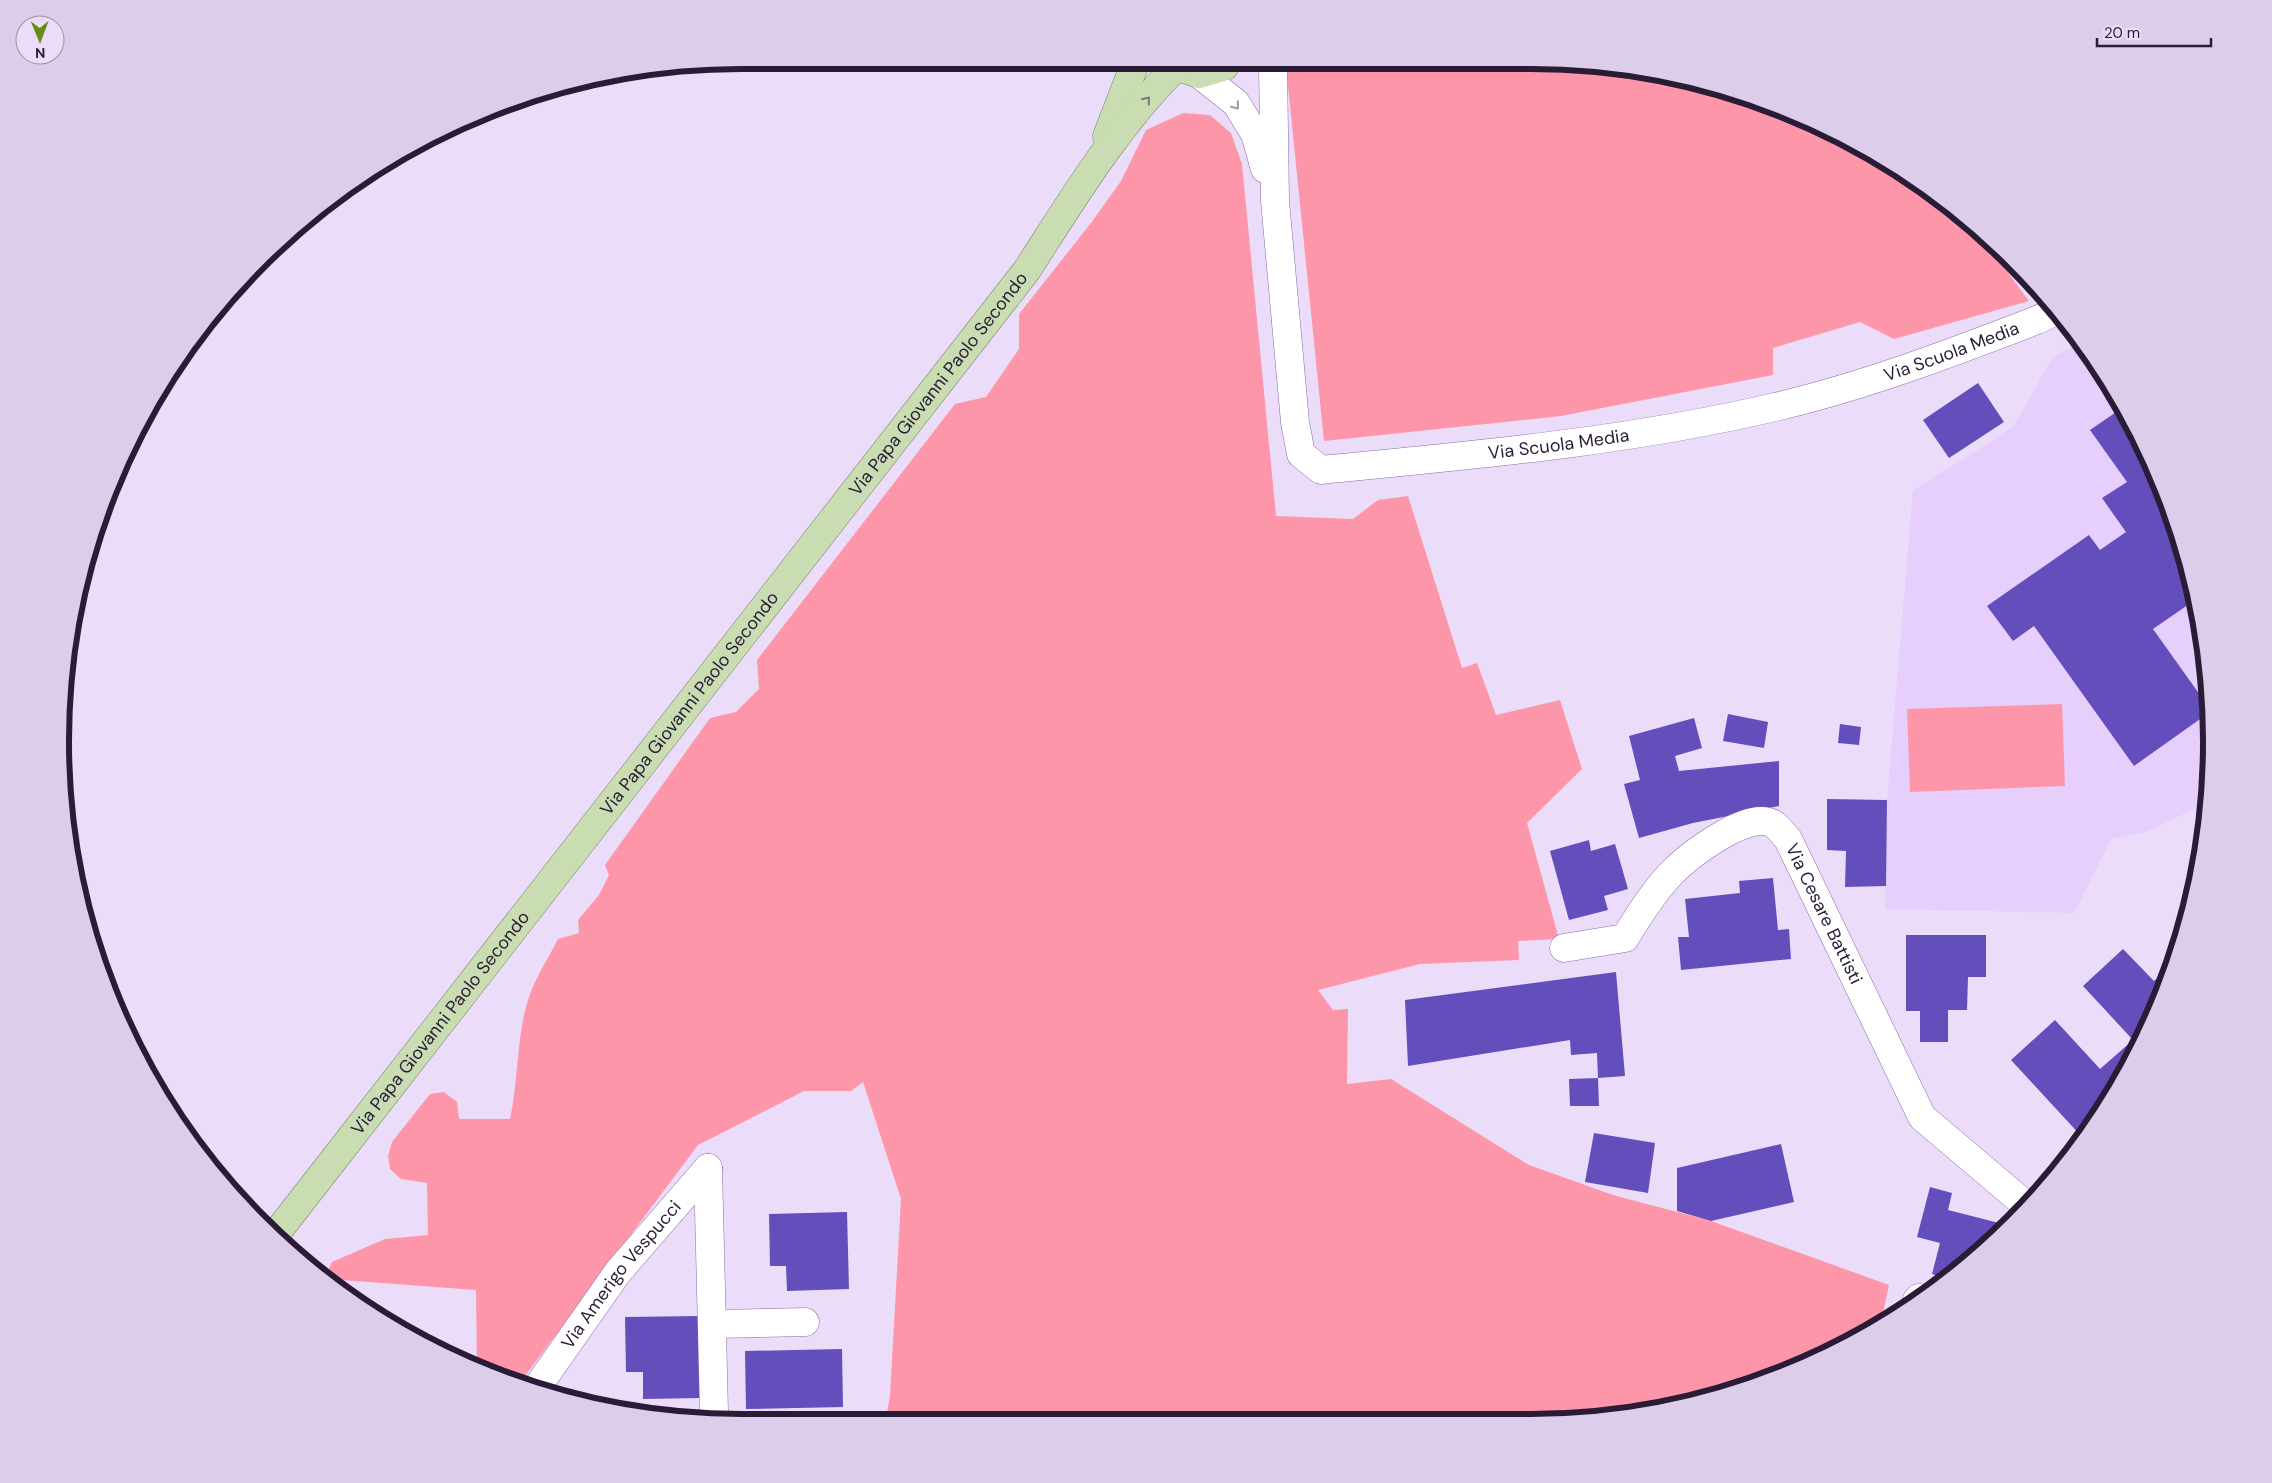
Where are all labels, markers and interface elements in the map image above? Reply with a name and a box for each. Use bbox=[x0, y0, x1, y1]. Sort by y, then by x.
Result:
north arrow bbox=[15, 15, 65, 65]
scale bar bbox=[2097, 15, 2211, 47]
text: 20 m bbox=[2104, 23, 2140, 43]
text: N bbox=[35, 44, 45, 62]
one-way arrow bbox=[1141, 97, 1149, 106]
one-way arrow bbox=[1230, 100, 1239, 109]
street label: Via Papa Giovanni Paolo Secondo bbox=[843, 267, 1033, 501]
street label: Via Scuola Media bbox=[1881, 316, 2023, 387]
street label: Via Scuola Media bbox=[1487, 423, 1631, 465]
street label: Via Papa Giovanni Paolo Secondo bbox=[595, 587, 784, 820]
street label: Via Cesare Battisti bbox=[1780, 840, 1868, 988]
street label: Via Papa Giovanni Paolo Secondo bbox=[346, 906, 535, 1140]
street label: Via Amerigo Vespucci bbox=[556, 1196, 686, 1354]

